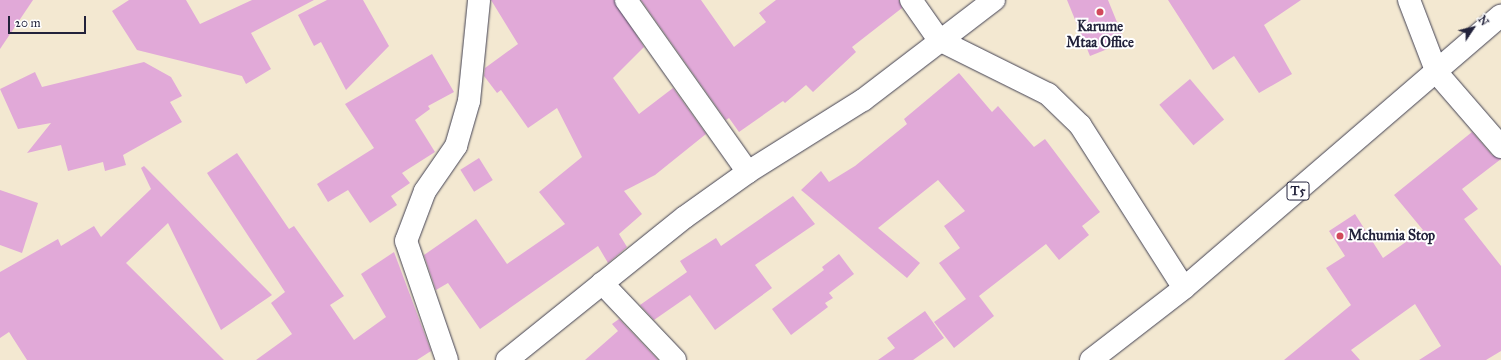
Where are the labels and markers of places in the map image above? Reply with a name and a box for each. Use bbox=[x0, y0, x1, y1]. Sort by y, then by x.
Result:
marker: Karume Mtaa Office bbox=[1095, 7, 1105, 17]
place label: Karume Mtaa Office bbox=[1066, 19, 1134, 52]
place label: Mchumia Stop bbox=[1348, 228, 1435, 244]
marker: Mchumia Stop bbox=[1335, 231, 1345, 241]

